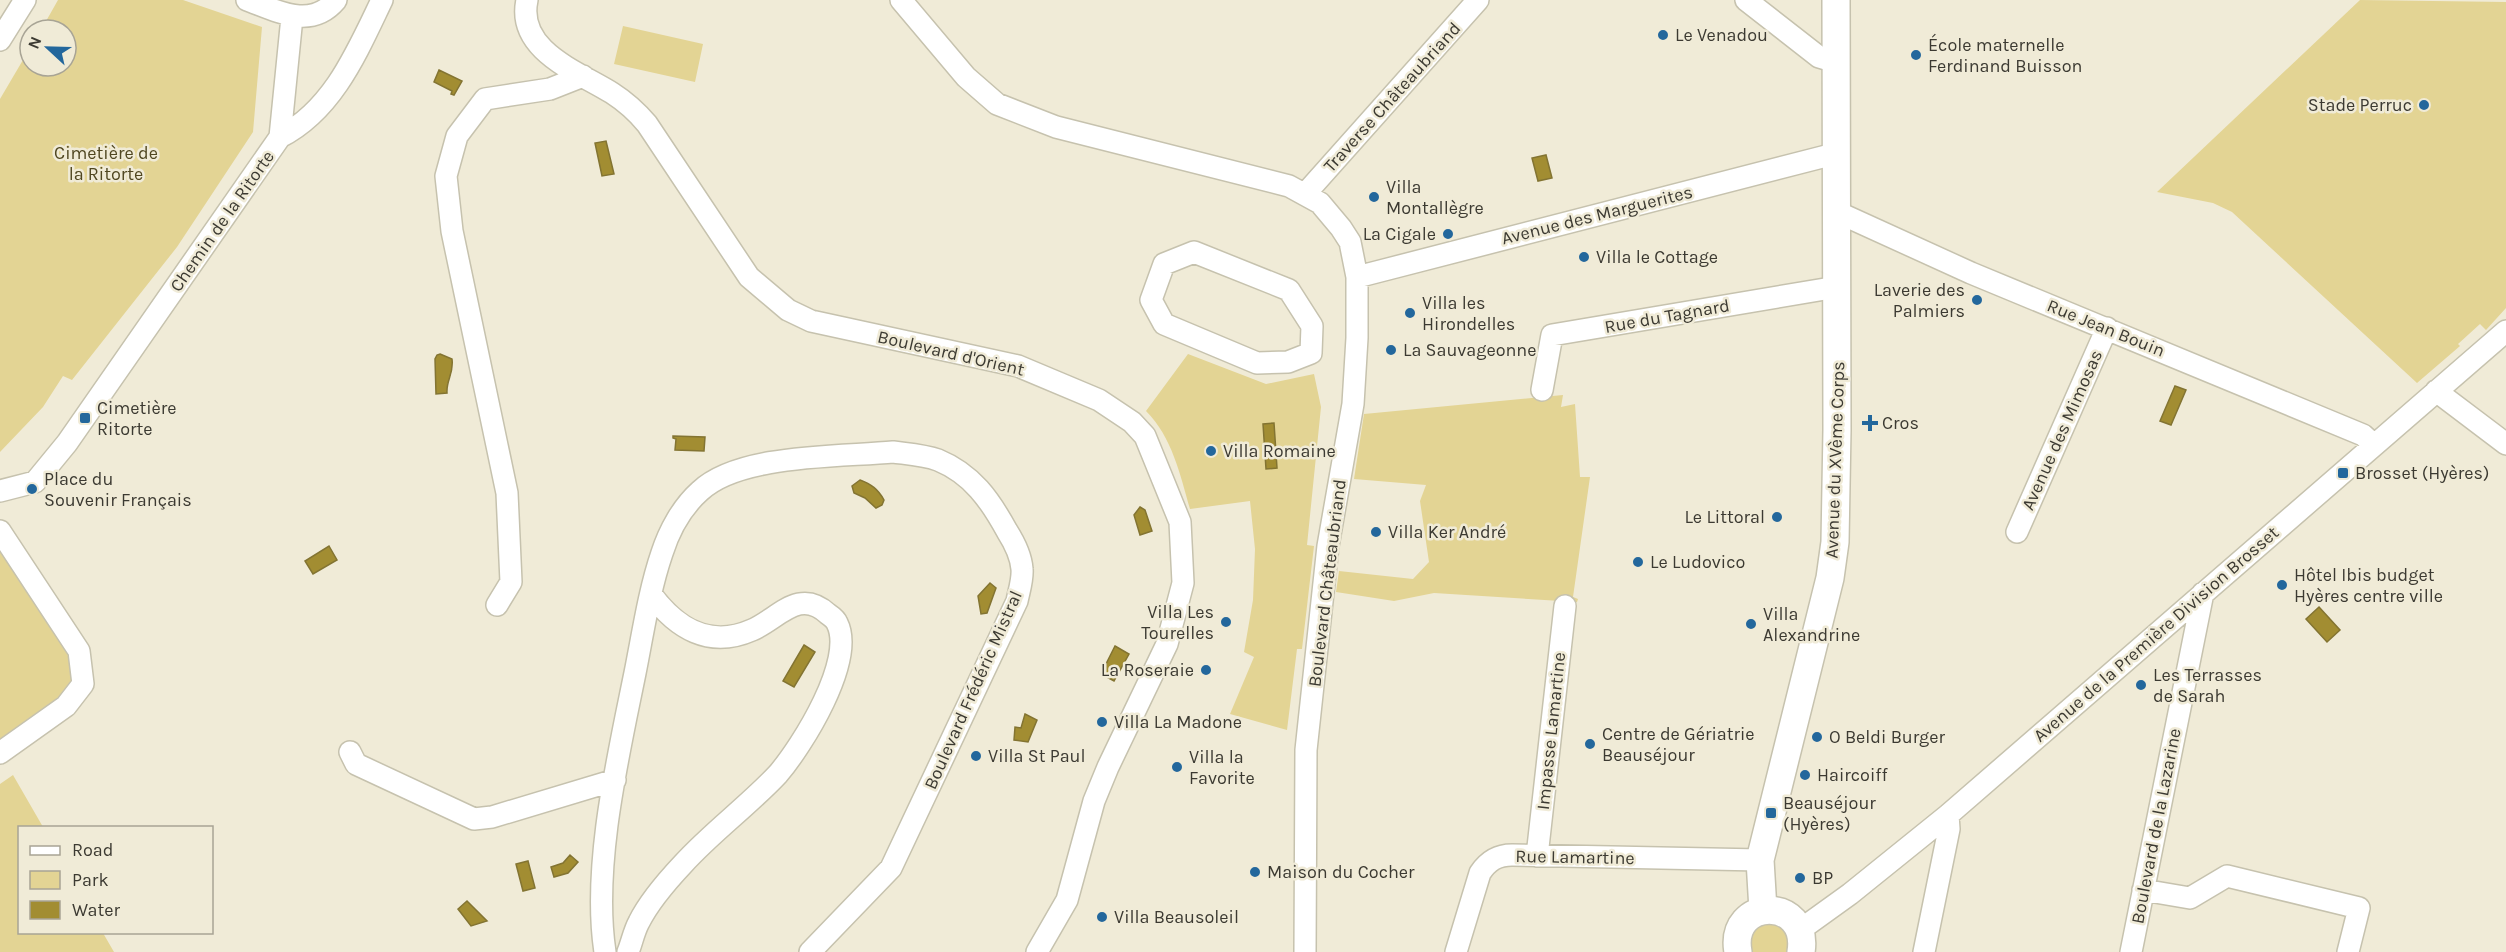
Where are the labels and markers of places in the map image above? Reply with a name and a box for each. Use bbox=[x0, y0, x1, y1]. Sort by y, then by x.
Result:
place label: Le Venadou bbox=[1675, 24, 1768, 46]
marker: Le Venadou bbox=[1656, 28, 1670, 42]
place label: École maternelle Ferdinand Buisson bbox=[1928, 33, 2082, 77]
marker: École maternelle Ferdinand Buisson bbox=[1909, 48, 1923, 62]
place label: Stade Perruc bbox=[2308, 94, 2412, 116]
marker: Stade Perruc bbox=[2417, 98, 2431, 112]
place label: Villa Montallègre bbox=[1386, 176, 1484, 219]
marker: Villa Montallègre bbox=[1367, 190, 1381, 204]
place label: La Cigale bbox=[1363, 223, 1436, 245]
marker: La Cigale bbox=[1441, 227, 1455, 241]
place label: Villa le Cottage bbox=[1596, 246, 1718, 268]
marker: Villa le Cottage bbox=[1577, 250, 1591, 264]
place label: Laverie des Palmiers bbox=[1874, 279, 1965, 322]
place label: Villa les Hirondelles bbox=[1422, 292, 1515, 335]
marker: Laverie des Palmiers bbox=[1970, 293, 1984, 307]
marker: Villa les Hirondelles bbox=[1403, 306, 1417, 320]
place label: La Sauvageonne bbox=[1403, 339, 1536, 361]
marker: La Sauvageonne bbox=[1384, 343, 1398, 357]
place label: Cimetière Ritorte bbox=[97, 397, 177, 440]
marker: Cimetière Ritorte bbox=[78, 411, 92, 425]
place label: Cros bbox=[1882, 412, 1919, 434]
marker: Cros bbox=[1863, 416, 1877, 430]
place label: Villa Romaine bbox=[1223, 440, 1336, 462]
marker: Villa Romaine bbox=[1204, 444, 1218, 458]
place label: Brosset (Hyères) bbox=[2355, 462, 2489, 484]
marker: Brosset (Hyères) bbox=[2336, 466, 2350, 480]
place label: Place du Souvenir Français bbox=[44, 468, 192, 511]
marker: Place du Souvenir Français bbox=[25, 482, 39, 496]
place label: Le Littoral bbox=[1684, 506, 1765, 528]
marker: Le Littoral bbox=[1770, 510, 1784, 524]
place label: Villa Ker André bbox=[1388, 521, 1506, 543]
marker: Villa Ker André bbox=[1369, 525, 1383, 539]
place label: Le Ludovico bbox=[1650, 551, 1745, 573]
marker: Le Ludovico bbox=[1631, 555, 1645, 569]
place label: Hôtel Ibis budget Hyères centre ville bbox=[2294, 564, 2443, 607]
marker: Hôtel Ibis budget Hyères centre ville bbox=[2275, 578, 2289, 592]
place label: Villa Les Tourelles bbox=[1141, 601, 1214, 644]
place label: Villa Alexandrine bbox=[1763, 603, 1860, 646]
marker: Villa Les Tourelles bbox=[1219, 615, 1233, 629]
marker: Villa Alexandrine bbox=[1744, 617, 1758, 631]
place label: La Roseraie bbox=[1101, 659, 1194, 681]
marker: La Roseraie bbox=[1199, 663, 1213, 677]
place label: Les Terrasses de Sarah bbox=[2153, 664, 2262, 707]
marker: Les Terrasses de Sarah bbox=[2134, 678, 2148, 692]
place label: Villa La Madone bbox=[1114, 711, 1242, 733]
marker: Villa La Madone bbox=[1095, 715, 1109, 729]
place label: Centre de Gériatrie Beauséjour bbox=[1602, 723, 1755, 766]
place label: O Beldi Burger bbox=[1829, 726, 1945, 748]
marker: O Beldi Burger bbox=[1810, 730, 1824, 744]
marker: Centre de Gériatrie Beauséjour bbox=[1583, 737, 1597, 751]
place label: Villa St Paul bbox=[988, 745, 1086, 767]
place label: Villa la Favorite bbox=[1189, 746, 1255, 789]
marker: Villa St Paul bbox=[969, 749, 983, 763]
marker: Villa la Favorite bbox=[1170, 760, 1184, 774]
place label: Haircoiff bbox=[1817, 764, 1888, 786]
marker: Haircoiff bbox=[1798, 768, 1812, 782]
place label: Beauséjour (Hyères) bbox=[1783, 792, 1876, 835]
marker: Beauséjour (Hyères) bbox=[1764, 806, 1778, 820]
place label: Maison du Cocher bbox=[1267, 861, 1415, 883]
marker: Maison du Cocher bbox=[1248, 865, 1262, 879]
place label: BP bbox=[1812, 867, 1833, 889]
marker: BP bbox=[1793, 871, 1807, 885]
place label: Villa Beausoleil bbox=[1114, 906, 1239, 928]
marker: Villa Beausoleil bbox=[1095, 910, 1109, 924]

